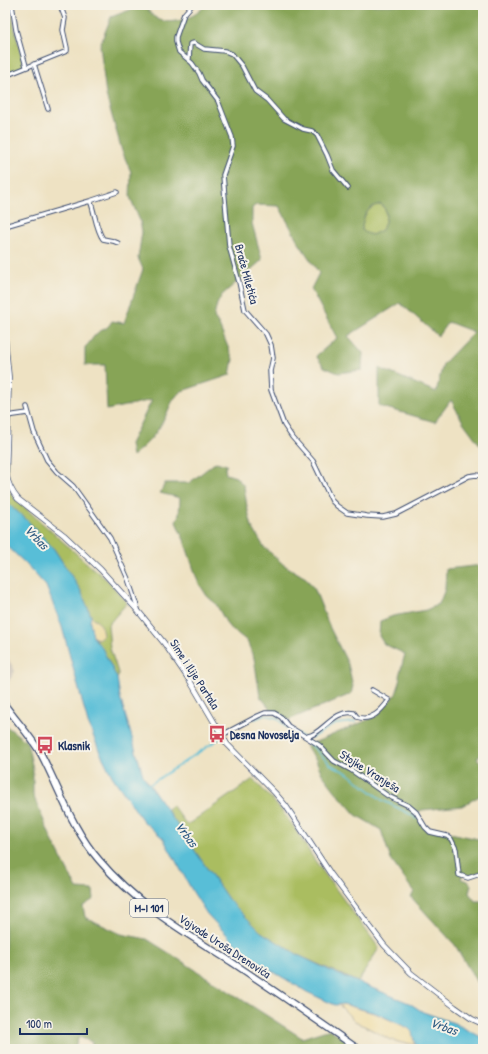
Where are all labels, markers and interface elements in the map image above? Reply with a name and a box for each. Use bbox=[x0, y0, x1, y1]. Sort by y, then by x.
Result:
street label: Braće Miletića bbox=[231, 242, 263, 306]
water label: Vrbas bbox=[21, 521, 54, 554]
street label: Sime i Ilije Partala bbox=[166, 636, 224, 713]
bus stop icon: Desna Novoselja bbox=[207, 724, 227, 744]
place label: Desna Novoselja bbox=[230, 726, 299, 743]
bus stop icon: Klasnik bbox=[35, 735, 55, 755]
place label: Klasnik bbox=[58, 737, 90, 754]
street label: Stojke Vranješa bbox=[337, 746, 404, 796]
water label: Vrbas bbox=[172, 817, 203, 851]
road number: M-I 101 bbox=[130, 899, 168, 917]
street label: Vojvode Uroša Drenovića bbox=[176, 910, 275, 982]
scale bar bbox=[20, 1010, 87, 1036]
water label: Vrbas bbox=[428, 1013, 461, 1040]
text: 100 m bbox=[26, 1015, 52, 1032]

